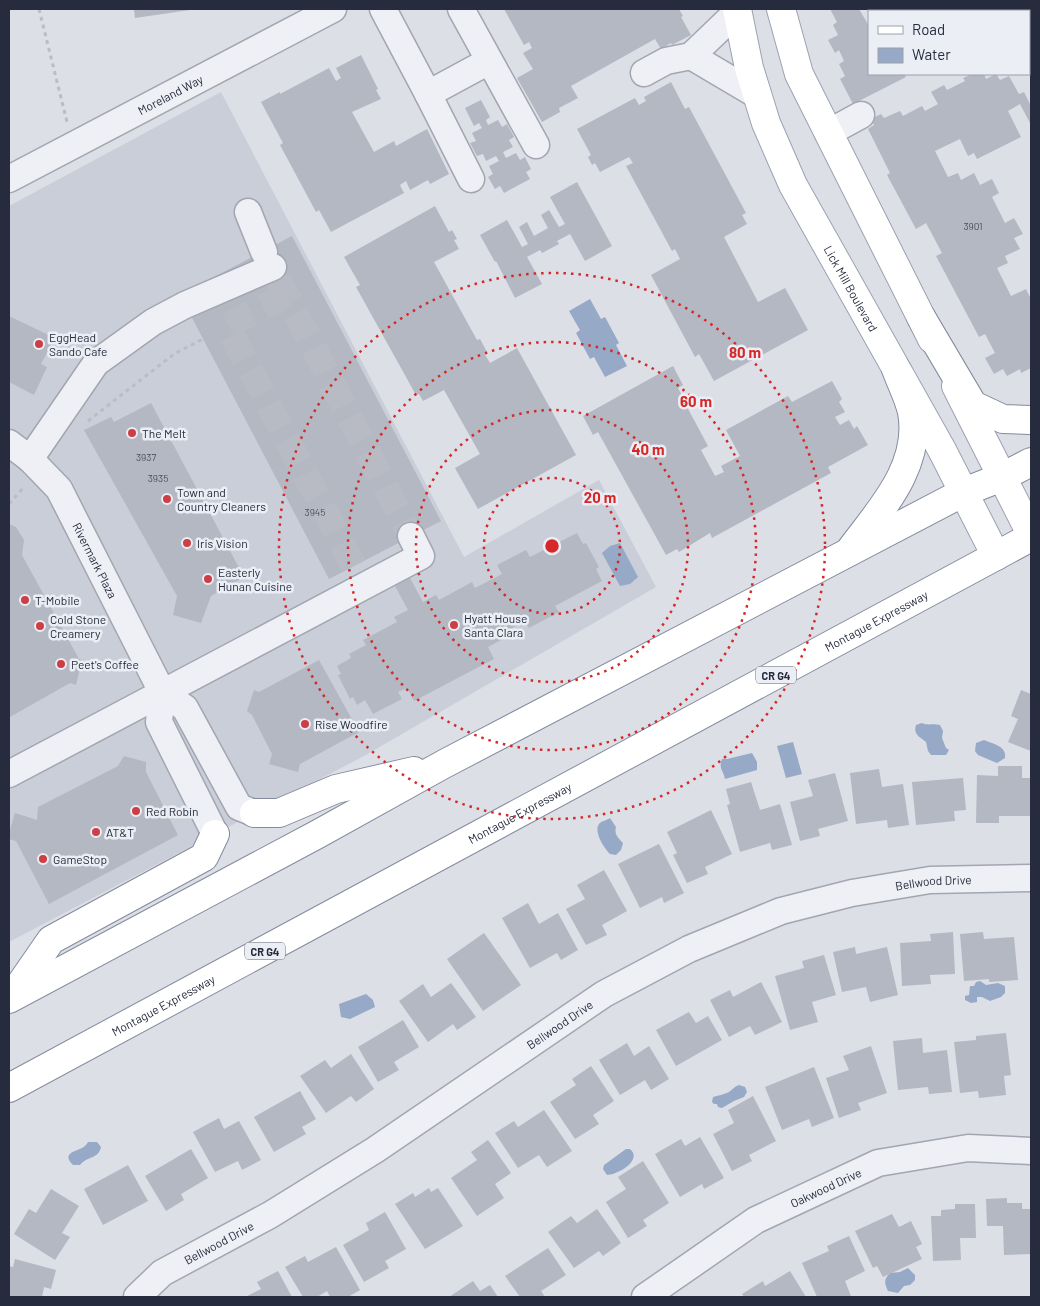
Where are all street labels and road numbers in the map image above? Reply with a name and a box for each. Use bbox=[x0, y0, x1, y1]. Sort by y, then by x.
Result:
street label: Moreland Way bbox=[135, 71, 206, 117]
street label: Lick Mill Boulevard bbox=[821, 243, 881, 334]
street label: Rivermark Plaza bbox=[70, 520, 120, 600]
street label: Montague Expressway bbox=[822, 587, 930, 654]
road number: CR G4 bbox=[756, 666, 796, 684]
street label: Montague Expressway bbox=[466, 779, 574, 846]
street label: Bellwood Drive bbox=[894, 872, 972, 893]
road number: CR G4 bbox=[245, 942, 285, 959]
street label: Montague Expressway bbox=[109, 971, 217, 1038]
street label: Bellwood Drive bbox=[524, 997, 595, 1052]
street label: Oakwood Drive bbox=[788, 1165, 863, 1210]
street label: Bellwood Drive bbox=[182, 1218, 256, 1267]

